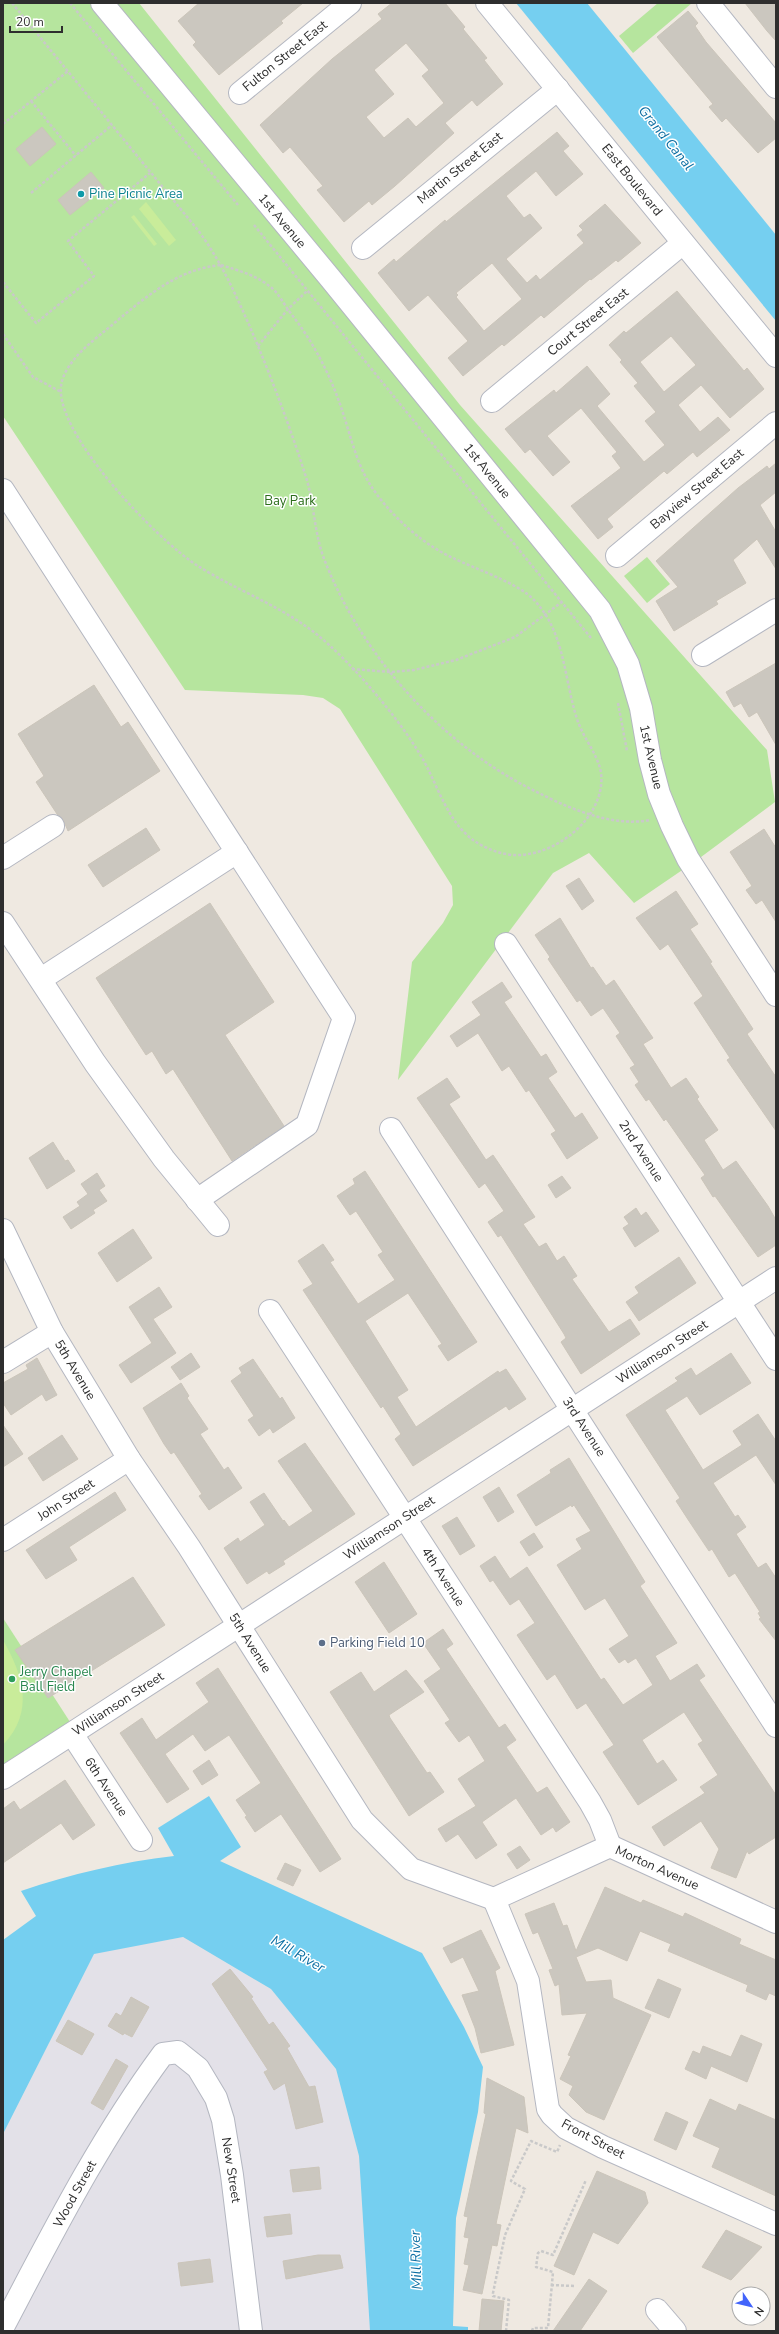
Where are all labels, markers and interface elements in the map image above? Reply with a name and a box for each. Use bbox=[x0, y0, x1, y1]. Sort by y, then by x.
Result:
scale bar bbox=[10, 8, 62, 34]
text: 20 m bbox=[16, 14, 44, 30]
street label: Fulton Street East bbox=[239, 16, 332, 96]
water label: Grand Canal bbox=[634, 102, 698, 174]
street label: Martin Street East bbox=[413, 128, 507, 208]
street label: East Boulevard bbox=[597, 140, 667, 220]
place label: Pine Picnic Area bbox=[89, 185, 183, 203]
marker: Pine Picnic Area bbox=[76, 189, 86, 199]
street label: 1st Avenue bbox=[254, 190, 310, 252]
street label: Court Street East bbox=[544, 283, 633, 360]
street label: 1st Avenue bbox=[459, 440, 515, 502]
street label: Bayview Street East bbox=[646, 444, 748, 534]
park label: Bay Park bbox=[264, 492, 316, 510]
street label: 1st Avenue bbox=[635, 723, 667, 791]
street label: 2nd Avenue bbox=[614, 1117, 668, 1185]
street label: Williamson Street bbox=[613, 1315, 712, 1388]
street label: 5th Avenue bbox=[50, 1337, 100, 1404]
street label: 3rd Avenue bbox=[558, 1394, 610, 1460]
street label: John Street bbox=[33, 1475, 99, 1526]
street label: Williamson Street bbox=[340, 1491, 439, 1564]
street label: 4th Avenue bbox=[417, 1544, 469, 1610]
street label: 5th Avenue bbox=[225, 1610, 276, 1676]
place label: Parking Field 10 bbox=[330, 1634, 425, 1652]
marker: Parking Field 10 bbox=[317, 1638, 327, 1648]
place label: Jerry Chapel Ball Field bbox=[19, 1663, 92, 1696]
street label: Williamson Street bbox=[69, 1667, 168, 1740]
marker: Jerry Chapel Ball Field bbox=[7, 1674, 17, 1684]
street label: 6th Avenue bbox=[80, 1754, 132, 1820]
street label: Morton Avenue bbox=[612, 1841, 702, 1895]
water label: Mill River bbox=[268, 1931, 329, 1978]
street label: Front Street bbox=[558, 2115, 628, 2163]
street label: New Street bbox=[217, 2136, 245, 2205]
street label: Wood Street bbox=[49, 2157, 101, 2231]
water label: Mill River bbox=[405, 2229, 427, 2290]
north arrow bbox=[731, 2286, 771, 2326]
text: N bbox=[750, 2304, 767, 2319]

